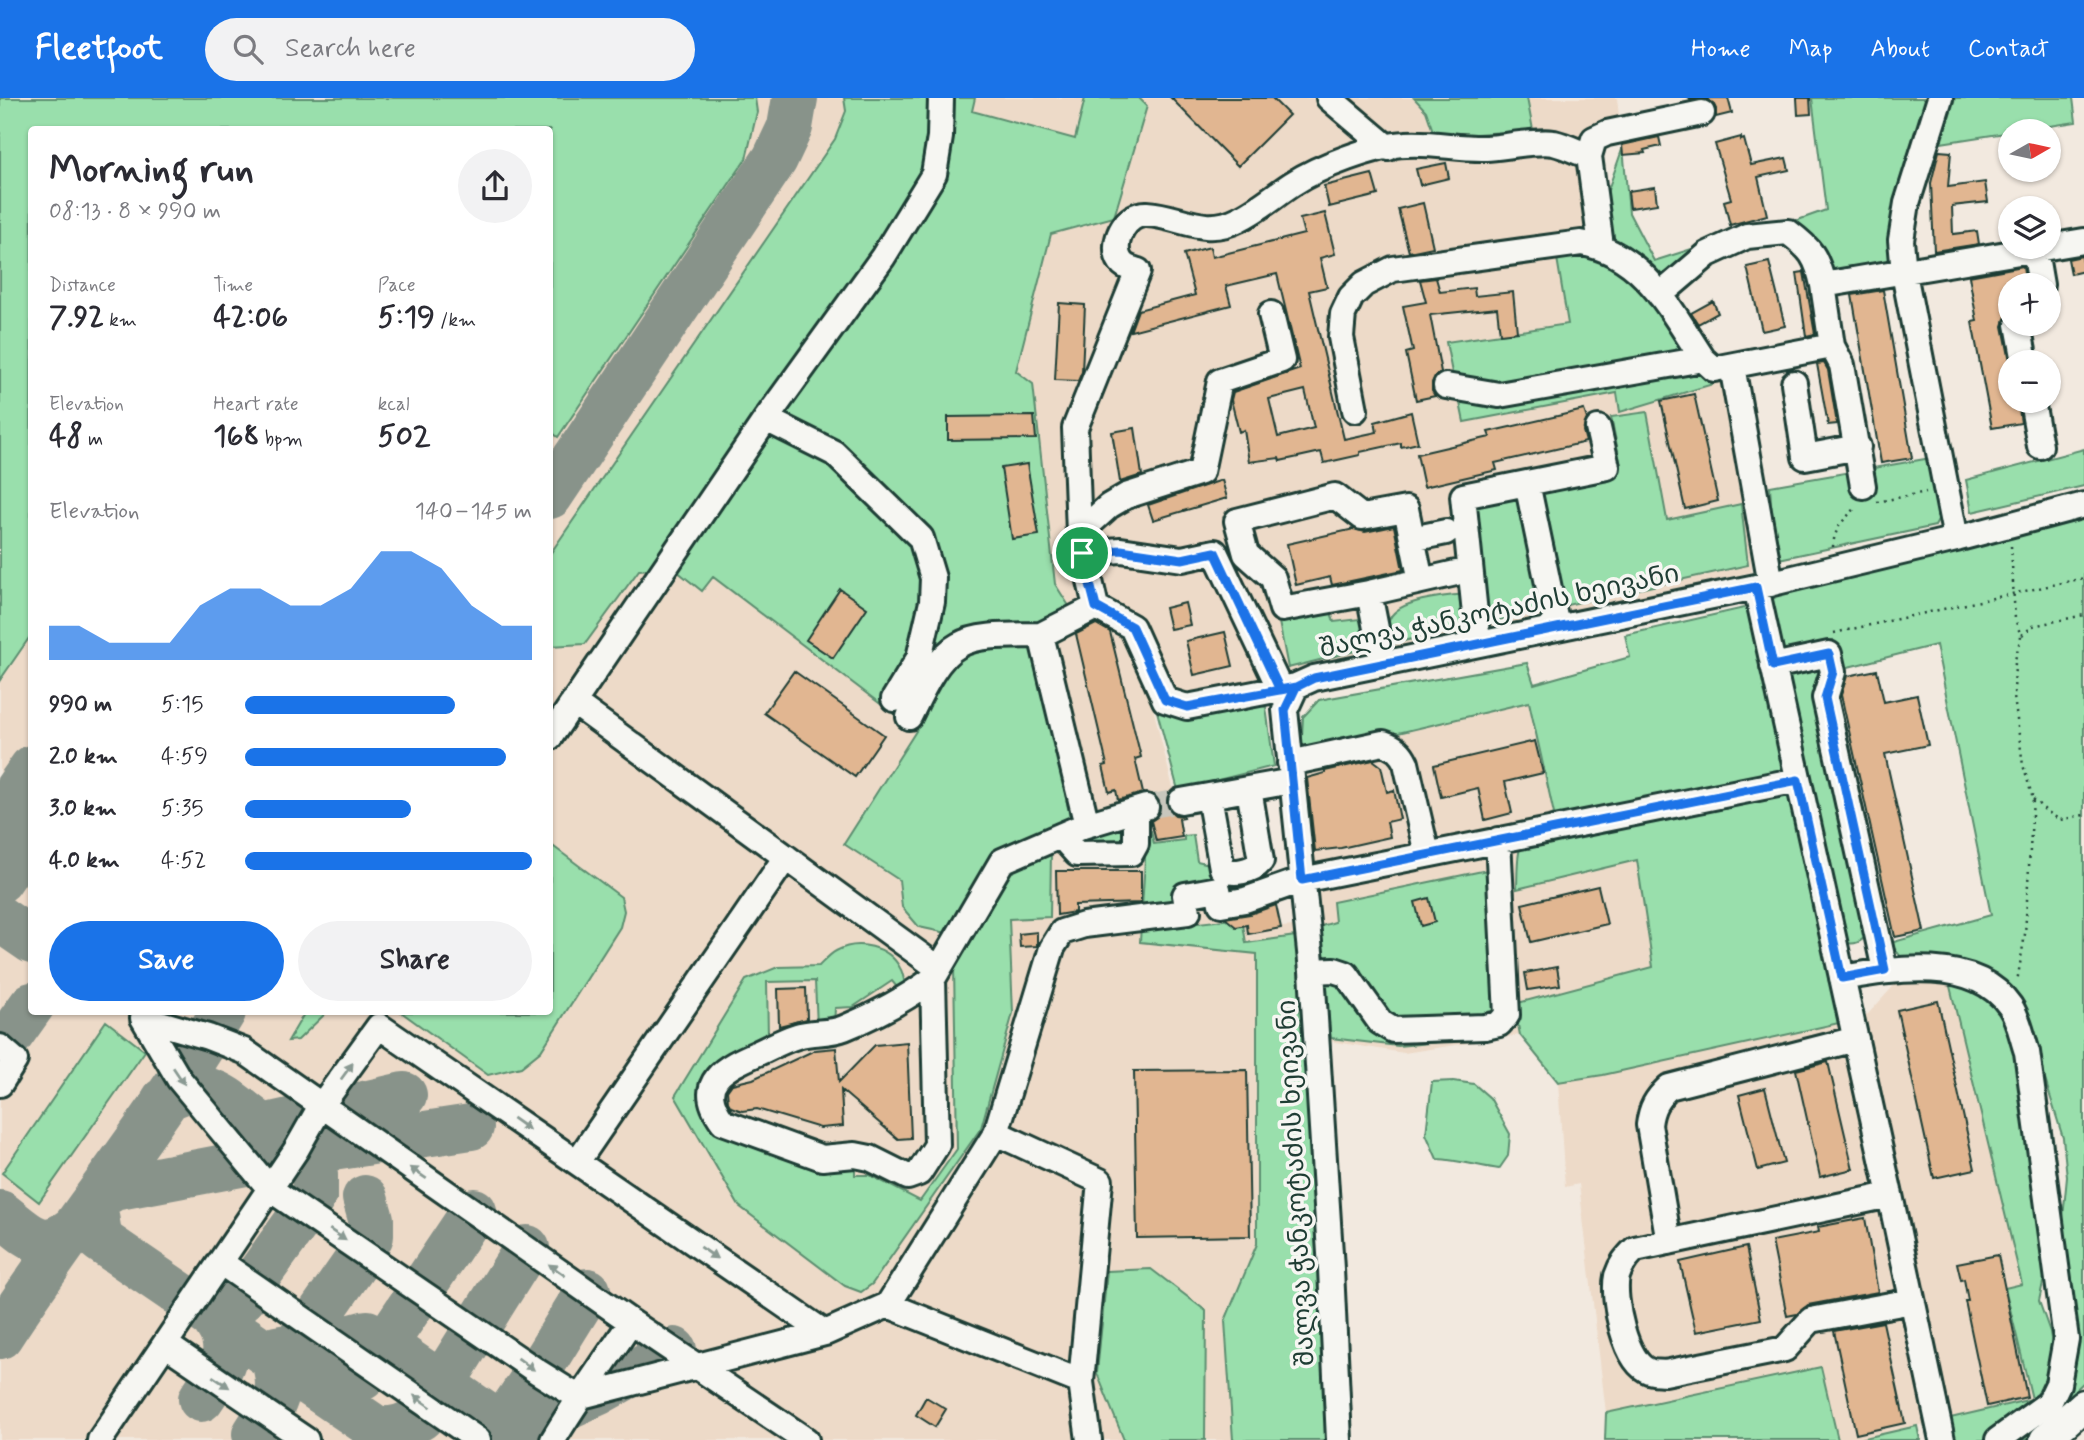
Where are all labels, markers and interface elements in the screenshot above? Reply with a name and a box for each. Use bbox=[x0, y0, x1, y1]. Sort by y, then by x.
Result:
search box bbox=[205, 18, 695, 81]
text: Fleetfoot bbox=[35, 27, 163, 71]
icon: search bbox=[229, 30, 267, 68]
text: Search here bbox=[285, 32, 416, 66]
text: Home bbox=[1691, 34, 1751, 65]
text: Map bbox=[1789, 34, 1833, 65]
text: About bbox=[1871, 34, 1930, 65]
text: Contact bbox=[1968, 34, 2049, 65]
north arrow bbox=[1998, 119, 2062, 182]
map controls bbox=[1998, 119, 2061, 413]
text: Morning run bbox=[49, 146, 254, 195]
button: share bbox=[458, 149, 532, 223]
button: layers bbox=[1998, 196, 2061, 259]
text: 08:13 · 8 × 990 m bbox=[49, 197, 221, 227]
text: Distance bbox=[49, 273, 116, 298]
text: Time bbox=[213, 273, 253, 298]
text: Pace bbox=[378, 273, 415, 298]
button: + bbox=[1998, 273, 2061, 336]
text: 7.92 bbox=[49, 298, 104, 337]
text: 42:06 bbox=[213, 298, 288, 337]
text: 5:19 bbox=[378, 298, 435, 337]
text: km bbox=[104, 308, 137, 333]
text: /km bbox=[435, 308, 476, 333]
button: − bbox=[1998, 350, 2061, 413]
text: Elevation bbox=[49, 392, 124, 417]
text: Heart rate bbox=[213, 392, 299, 417]
text: kcal bbox=[378, 392, 410, 417]
text: 48 bbox=[49, 417, 83, 456]
text: 168 bbox=[213, 417, 260, 456]
text: 502 bbox=[378, 417, 431, 456]
text: m bbox=[83, 427, 103, 452]
text: bpm bbox=[260, 427, 303, 452]
text: Elevation bbox=[49, 497, 140, 527]
text: 140–145 m bbox=[415, 497, 532, 527]
pin bbox=[1052, 523, 1112, 583]
icon: arrive bbox=[1063, 534, 1101, 572]
street label: შალვა ჭანკოტაძის ხეივანი bbox=[1316, 557, 1682, 667]
text: 990 m bbox=[49, 690, 112, 720]
text: 5:15 bbox=[161, 690, 203, 720]
text: 2.0 km bbox=[49, 742, 118, 772]
text: 4:59 bbox=[161, 742, 208, 772]
text: 3.0 km bbox=[49, 794, 117, 824]
text: 5:35 bbox=[161, 794, 204, 824]
text: 4.0 km bbox=[49, 846, 120, 876]
text: 4:52 bbox=[161, 846, 206, 876]
button: Save bbox=[49, 921, 284, 1001]
button: Share bbox=[298, 921, 532, 1001]
street label: შალვა ჭანკოტაძის ხეივანი bbox=[1270, 999, 1324, 1367]
one-way arrow bbox=[340, 1062, 354, 1080]
one-way arrow bbox=[172, 1066, 185, 1086]
one-way arrow bbox=[512, 1117, 531, 1130]
one-way arrow bbox=[409, 1166, 427, 1180]
one-way arrow bbox=[329, 1228, 347, 1242]
one-way arrow bbox=[700, 1246, 718, 1260]
one-way arrow bbox=[548, 1263, 566, 1277]
one-way arrow bbox=[516, 1357, 535, 1371]
one-way arrow bbox=[212, 1375, 230, 1389]
one-way arrow bbox=[413, 1394, 431, 1408]

